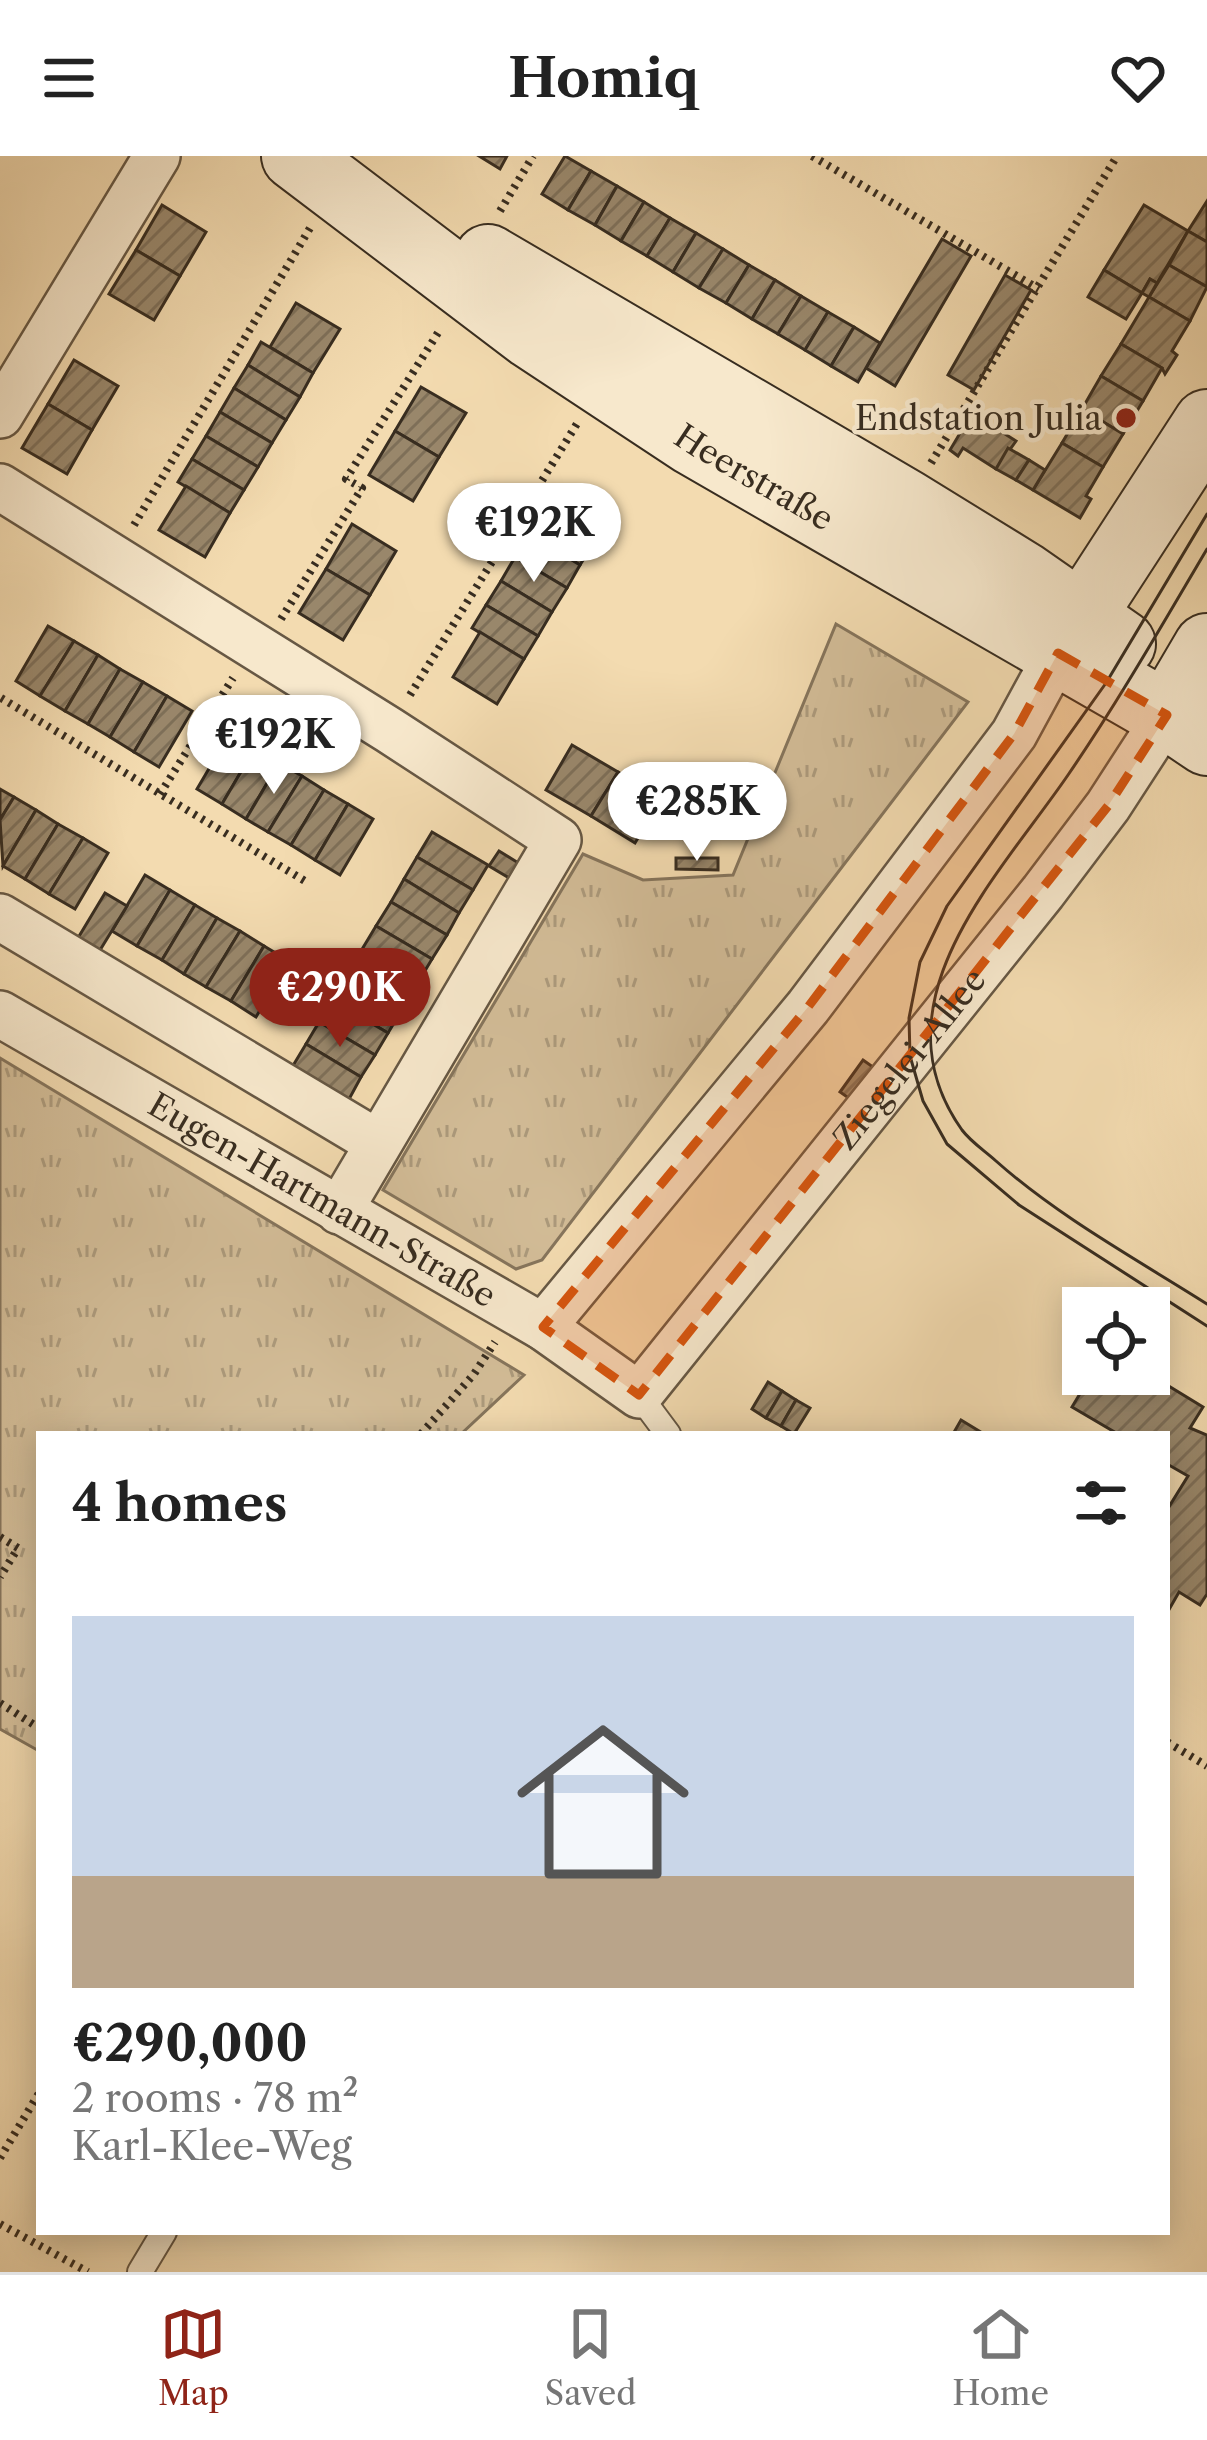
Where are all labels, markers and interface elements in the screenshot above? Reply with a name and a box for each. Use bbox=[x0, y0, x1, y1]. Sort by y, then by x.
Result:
icon: menu bbox=[36, 45, 102, 111]
text: Homiq bbox=[508, 45, 699, 111]
icon: heart bbox=[1105, 45, 1171, 111]
place label: Endstation Julia bbox=[855, 398, 1103, 439]
marker: Endstation Julia bbox=[1113, 405, 1139, 431]
street label: Heerstraße bbox=[667, 416, 841, 540]
pin: €192K bbox=[450, 483, 618, 585]
text: €192K bbox=[474, 498, 594, 546]
pin: €192K bbox=[190, 695, 358, 797]
text: €192K bbox=[214, 710, 334, 758]
pin: €285K bbox=[613, 762, 781, 864]
text: €285K bbox=[635, 777, 759, 825]
pin: €290K bbox=[256, 948, 424, 1050]
street label: Ziegelei-Allee bbox=[825, 960, 995, 1158]
text: €290K bbox=[276, 963, 404, 1011]
street label: Eugen-Hartmann-Straße bbox=[141, 1084, 503, 1316]
map controls bbox=[1062, 1287, 1170, 1395]
button: locate bbox=[1062, 1287, 1170, 1395]
icon: filters bbox=[1068, 1470, 1134, 1536]
text: 4 homes bbox=[72, 1472, 287, 1534]
icon: home bbox=[495, 1694, 711, 1910]
text: €290,000 bbox=[72, 2012, 308, 2074]
text: 2 rooms · 78 m² bbox=[72, 2074, 359, 2122]
text: Karl-Klee-Weg bbox=[72, 2122, 352, 2170]
tab: Map bbox=[158, 2301, 229, 2414]
tab: Saved bbox=[545, 2301, 636, 2414]
tab: Home bbox=[952, 2301, 1049, 2414]

